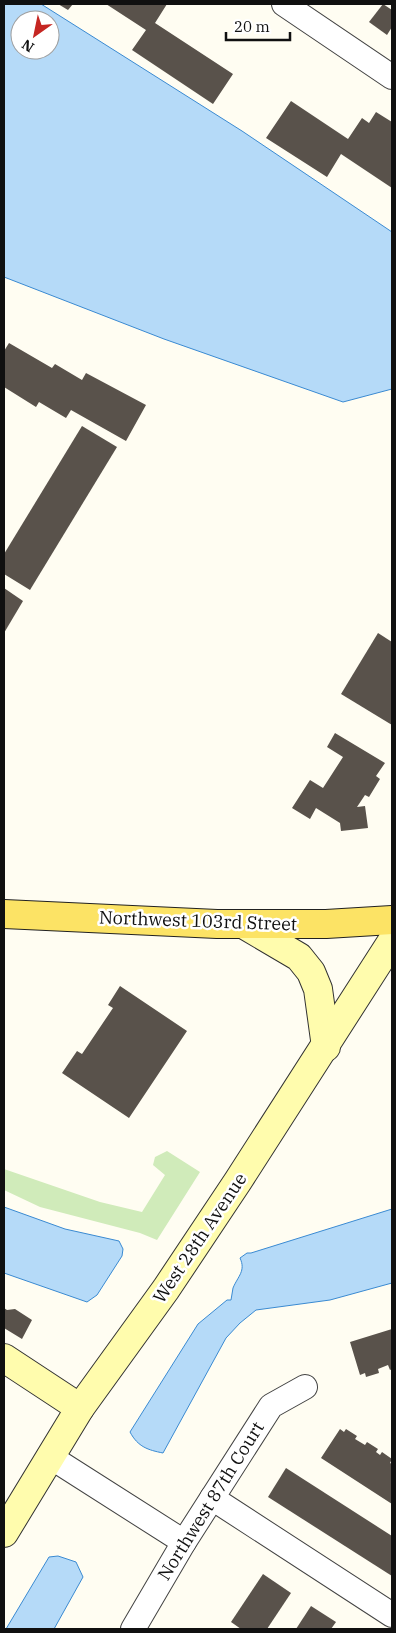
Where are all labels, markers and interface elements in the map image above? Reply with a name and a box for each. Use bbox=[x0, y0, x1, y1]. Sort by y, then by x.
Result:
north arrow bbox=[10, 10, 60, 60]
scale bar bbox=[226, 10, 290, 42]
text: 20 m bbox=[234, 17, 270, 36]
text: N bbox=[18, 35, 37, 56]
street label: Northwest 103rd Street bbox=[98, 906, 298, 935]
street label: West 28th Avenue bbox=[148, 1168, 252, 1307]
street label: Northwest 87th Court bbox=[152, 1417, 269, 1584]

